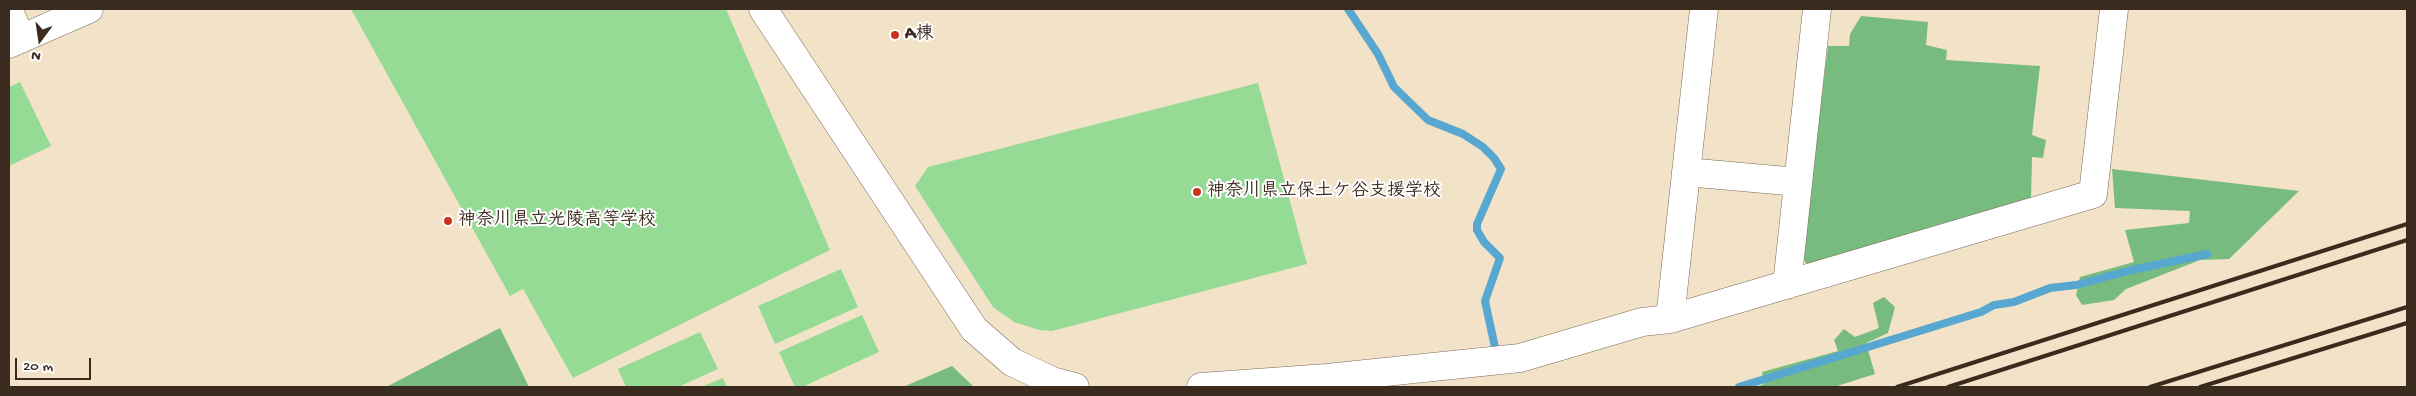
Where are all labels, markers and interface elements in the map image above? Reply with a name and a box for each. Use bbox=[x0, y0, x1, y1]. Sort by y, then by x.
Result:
north arrow bbox=[15, 15, 65, 65]
place label: A棟 bbox=[905, 24, 934, 46]
marker: A棟 bbox=[889, 29, 901, 41]
text: N bbox=[30, 46, 43, 64]
place label: 神奈川県立保土ケ谷支援学校 bbox=[1207, 181, 1441, 203]
marker: 神奈川県立保土ケ谷支援学校 bbox=[1191, 186, 1203, 198]
place label: 神奈川県立光陵高等学校 bbox=[458, 210, 656, 232]
marker: 神奈川県立光陵高等学校 bbox=[442, 215, 454, 227]
scale bar bbox=[18, 348, 94, 380]
text: 20 m bbox=[23, 358, 53, 376]

